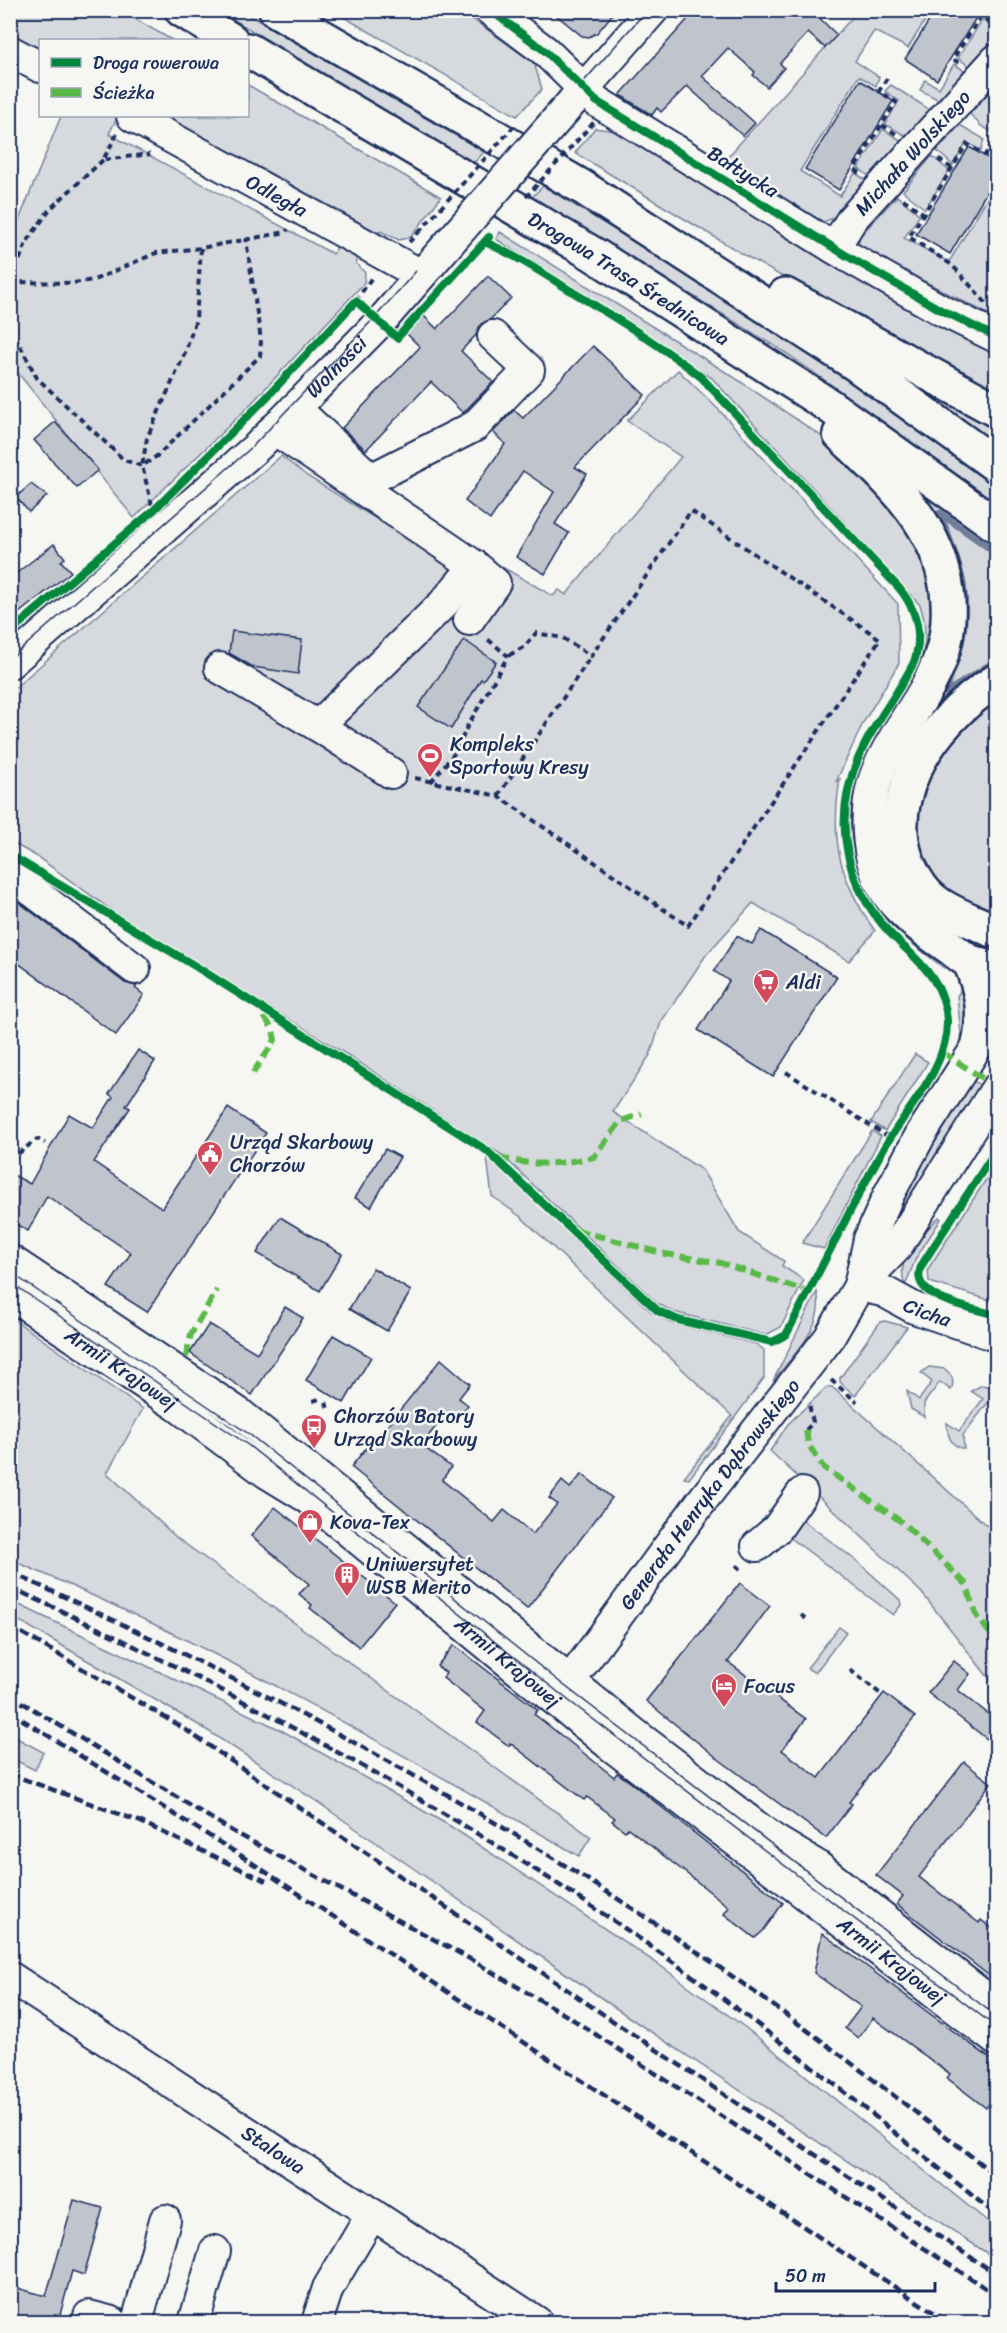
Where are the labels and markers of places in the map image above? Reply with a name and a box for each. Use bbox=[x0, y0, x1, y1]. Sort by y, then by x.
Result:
place label: Kompleks Sportowy Kresy bbox=[450, 727, 589, 785]
sports icon: Kompleks Sportowy Kresy bbox=[415, 741, 445, 779]
place label: Aldi bbox=[785, 965, 822, 1000]
supermarket icon: Aldi bbox=[751, 967, 781, 1005]
place label: Urząd Skarbowy Chorzów bbox=[230, 1125, 374, 1183]
public building icon: Urząd Skarbowy Chorzów bbox=[195, 1139, 225, 1177]
place label: Chorzów Batory Urząd Skarbowy bbox=[334, 1399, 478, 1457]
bus stop icon: Chorzów Batory Urząd Skarbowy bbox=[299, 1412, 329, 1450]
place label: Kova-Tex bbox=[330, 1505, 410, 1540]
shop icon: Kova-Tex bbox=[295, 1507, 325, 1545]
place label: Uniwersytet WSB Merito bbox=[366, 1547, 474, 1605]
building icon: Uniwersytet WSB Merito bbox=[332, 1560, 362, 1598]
place label: Focus bbox=[744, 1669, 796, 1704]
hotel icon: Focus bbox=[709, 1671, 739, 1709]

